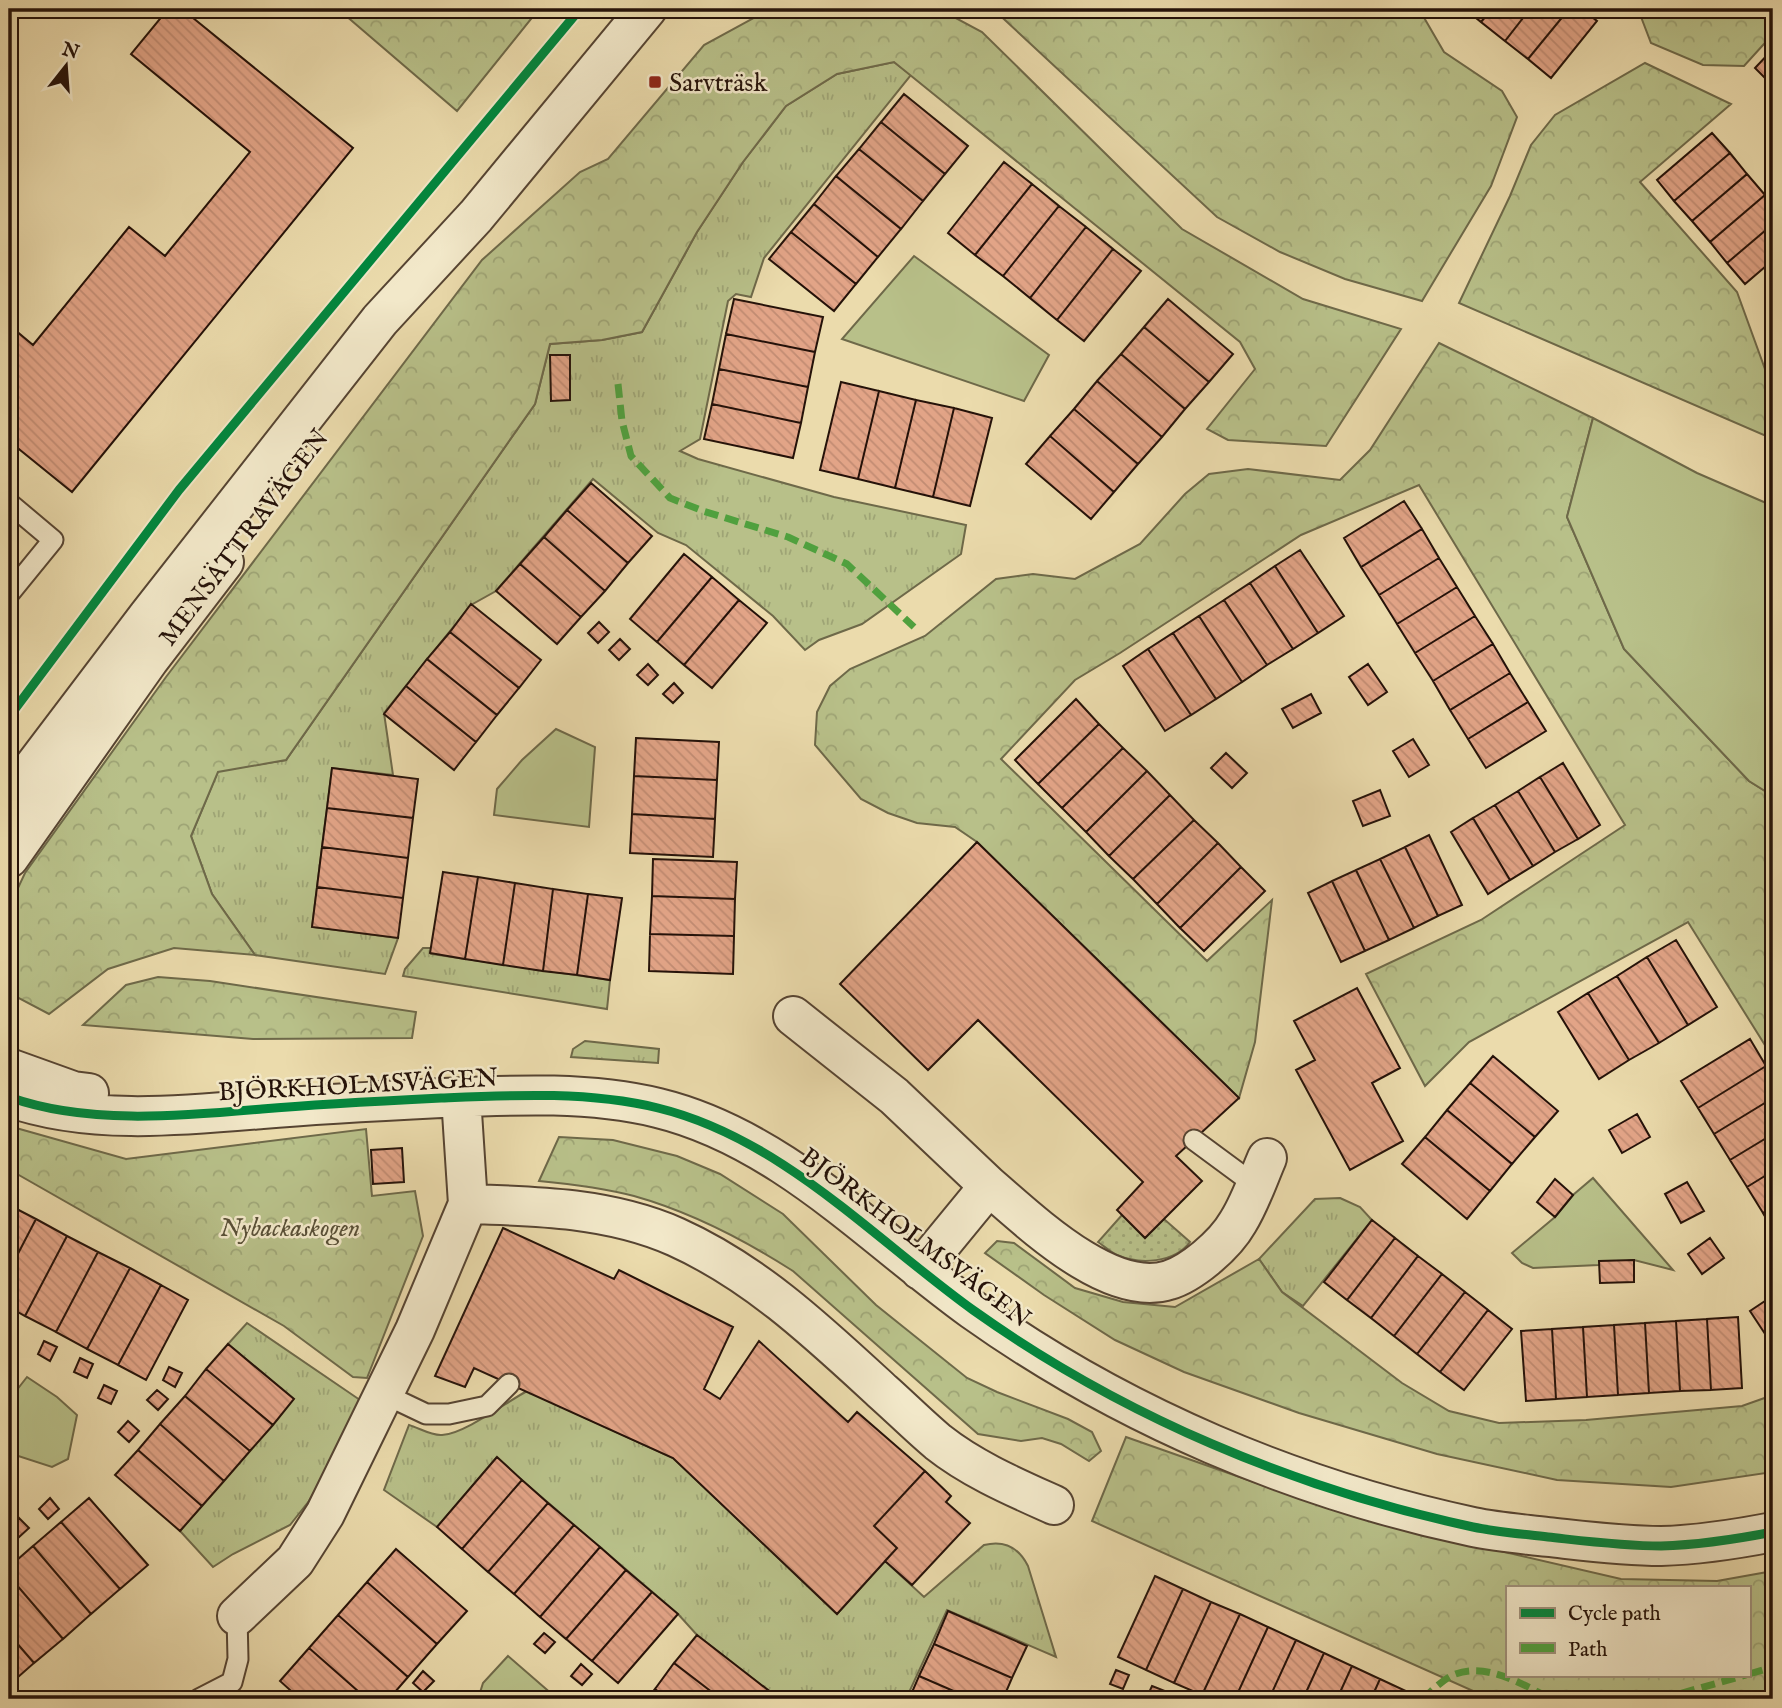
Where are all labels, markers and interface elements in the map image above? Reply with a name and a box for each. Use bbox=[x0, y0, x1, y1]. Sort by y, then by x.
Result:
north arrow bbox=[32, 32, 102, 102]
text: N bbox=[58, 37, 82, 66]
place label: Sarvträsk bbox=[669, 67, 769, 100]
marker: Sarvträsk bbox=[647, 74, 663, 90]
street label: MENSÄTTRAVÄGEN bbox=[152, 423, 337, 653]
street label: BJÖRKHOLMSVÄGEN bbox=[217, 1062, 499, 1109]
street label: BJÖRKHOLMSVÄGEN bbox=[793, 1141, 1037, 1336]
park label: Nybackaskogen bbox=[220, 1212, 360, 1246]
legend bbox=[1506, 1586, 1750, 1676]
text: Cycle path bbox=[1568, 1601, 1661, 1628]
text: Path bbox=[1568, 1637, 1607, 1664]

